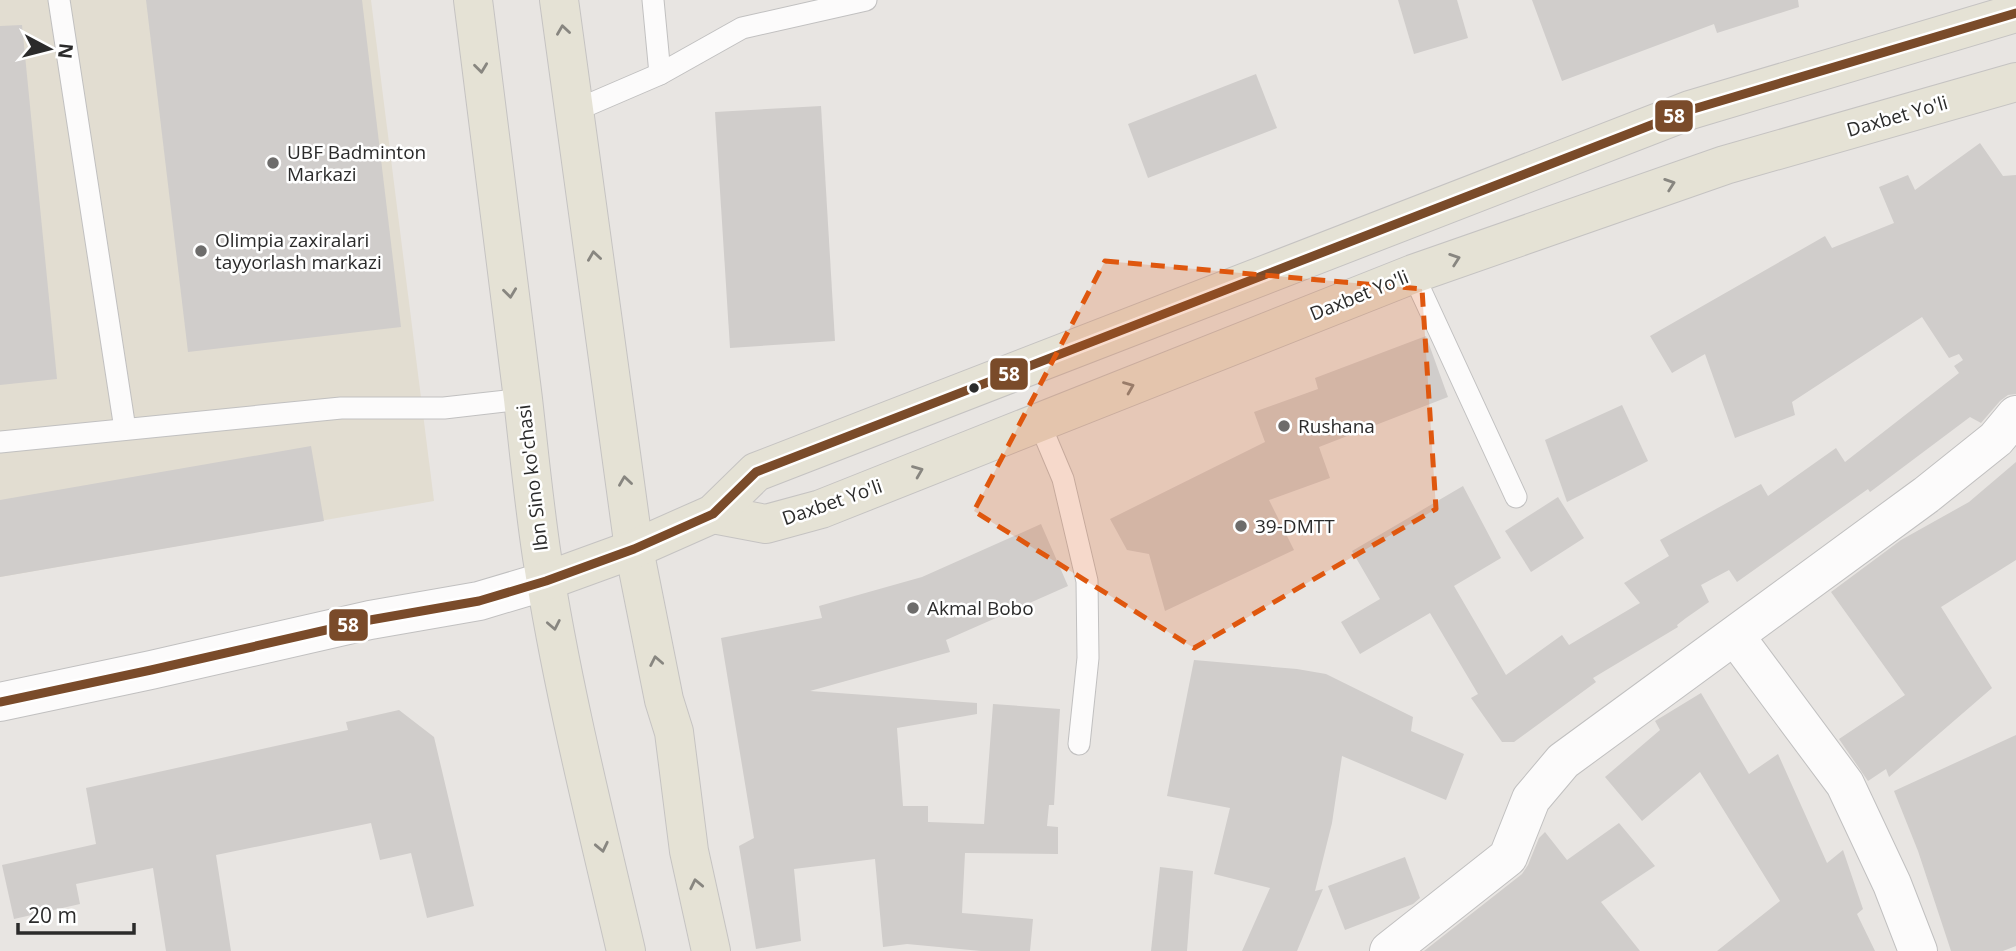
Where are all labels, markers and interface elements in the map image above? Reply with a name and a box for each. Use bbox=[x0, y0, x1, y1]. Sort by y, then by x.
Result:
north arrow bbox=[14, 14, 84, 84]
one-way arrow bbox=[556, 24, 571, 36]
text: N bbox=[52, 42, 80, 60]
one-way arrow bbox=[474, 62, 489, 74]
street label: Daxbet Yo'li bbox=[1843, 89, 1951, 143]
line badge: 58 bbox=[1654, 99, 1694, 133]
text: 58 bbox=[1663, 103, 1685, 129]
place label: UBF Badminton Markazi bbox=[287, 139, 426, 187]
marker: UBF Badminton Markazi bbox=[265, 155, 281, 171]
one-way arrow bbox=[1663, 178, 1675, 192]
place label: Olimpia zaxiralari tayyorlash markazi bbox=[215, 227, 382, 275]
marker: Olimpia zaxiralari tayyorlash markazi bbox=[193, 243, 209, 259]
one-way arrow bbox=[587, 250, 602, 262]
one-way arrow bbox=[1448, 253, 1461, 267]
street label: Daxbet Yo'li bbox=[1306, 263, 1412, 327]
one-way arrow bbox=[502, 288, 517, 299]
line badge: 58 bbox=[989, 357, 1029, 391]
text: 58 bbox=[998, 361, 1020, 387]
unlabelled marker bbox=[967, 381, 981, 395]
one-way arrow bbox=[1122, 381, 1134, 395]
street label: Ibn Sino ko'chasi bbox=[510, 403, 554, 553]
place label: Rushana bbox=[1298, 413, 1375, 439]
marker: Rushana bbox=[1276, 418, 1292, 434]
one-way arrow bbox=[911, 465, 923, 479]
street label: Daxbet Yo'li bbox=[779, 473, 885, 531]
one-way arrow bbox=[618, 475, 633, 487]
place label: 39-DMTT bbox=[1255, 513, 1335, 539]
marker: 39-DMTT bbox=[1233, 518, 1249, 534]
place label: Akmal Bobo bbox=[927, 595, 1034, 621]
marker: Akmal Bobo bbox=[905, 600, 921, 616]
line badge: 58 bbox=[328, 608, 369, 642]
text: 58 bbox=[337, 612, 359, 638]
one-way arrow bbox=[545, 619, 560, 631]
one-way arrow bbox=[650, 655, 665, 667]
one-way arrow bbox=[594, 841, 609, 853]
one-way arrow bbox=[690, 878, 705, 890]
scale bar bbox=[18, 892, 133, 936]
text: 20 m bbox=[28, 901, 77, 929]

